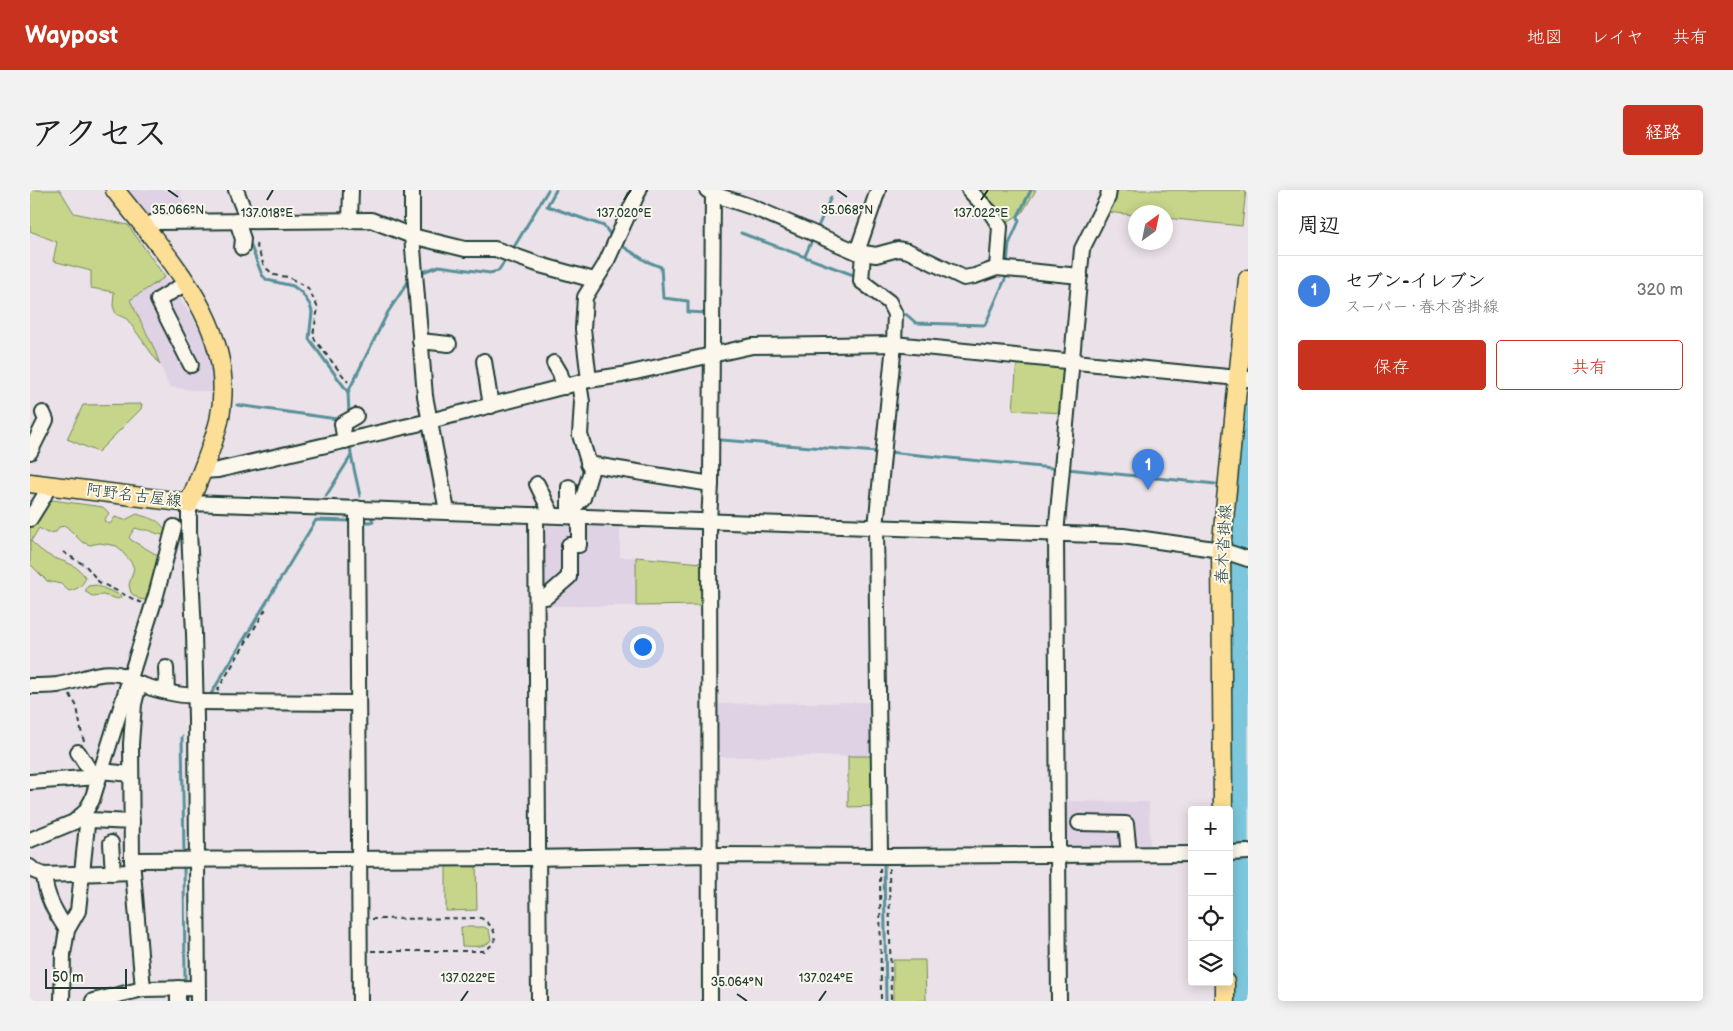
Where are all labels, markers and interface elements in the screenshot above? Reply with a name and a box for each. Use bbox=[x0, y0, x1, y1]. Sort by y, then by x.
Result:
text: Waypost bbox=[25, 21, 118, 50]
text: 地図 bbox=[1527, 27, 1563, 48]
text: レイヤ bbox=[1591, 27, 1644, 48]
text: 共有 bbox=[1672, 27, 1708, 48]
button: 経路 bbox=[1623, 105, 1703, 155]
text: アクセス bbox=[30, 113, 168, 156]
text: 35.066°N bbox=[152, 203, 204, 218]
text: 35.068°N bbox=[821, 203, 873, 218]
north arrow bbox=[1128, 205, 1173, 250]
text: 137.018°E bbox=[241, 206, 293, 221]
text: 137.020°E bbox=[597, 206, 652, 221]
text: 137.022°E bbox=[954, 206, 1008, 221]
text: 周辺 bbox=[1298, 213, 1340, 238]
text: セブン-イレブン bbox=[1345, 270, 1486, 293]
text: 1 bbox=[1311, 281, 1317, 300]
text: 320 m bbox=[1637, 281, 1683, 300]
text: スーパー · 春木沓掛線 bbox=[1345, 298, 1499, 317]
button: 保存 bbox=[1298, 340, 1486, 390]
button: 共有 bbox=[1496, 340, 1683, 390]
pin: 1 bbox=[1132, 449, 1164, 490]
street label: 阿野名古屋線 bbox=[85, 481, 183, 511]
street label: 春木沓掛線 bbox=[1212, 504, 1236, 584]
your location bbox=[630, 634, 656, 660]
map controls bbox=[1188, 806, 1233, 986]
button: + bbox=[1188, 806, 1233, 851]
button: − bbox=[1188, 851, 1233, 896]
button: locate bbox=[1188, 896, 1233, 941]
button: layers bbox=[1188, 941, 1233, 986]
scale bar bbox=[45, 966, 128, 989]
text: 50 m bbox=[52, 969, 84, 986]
text: 137.022°E bbox=[441, 971, 495, 986]
text: 137.024°E bbox=[799, 971, 853, 986]
text: 35.064°N bbox=[711, 975, 763, 990]

